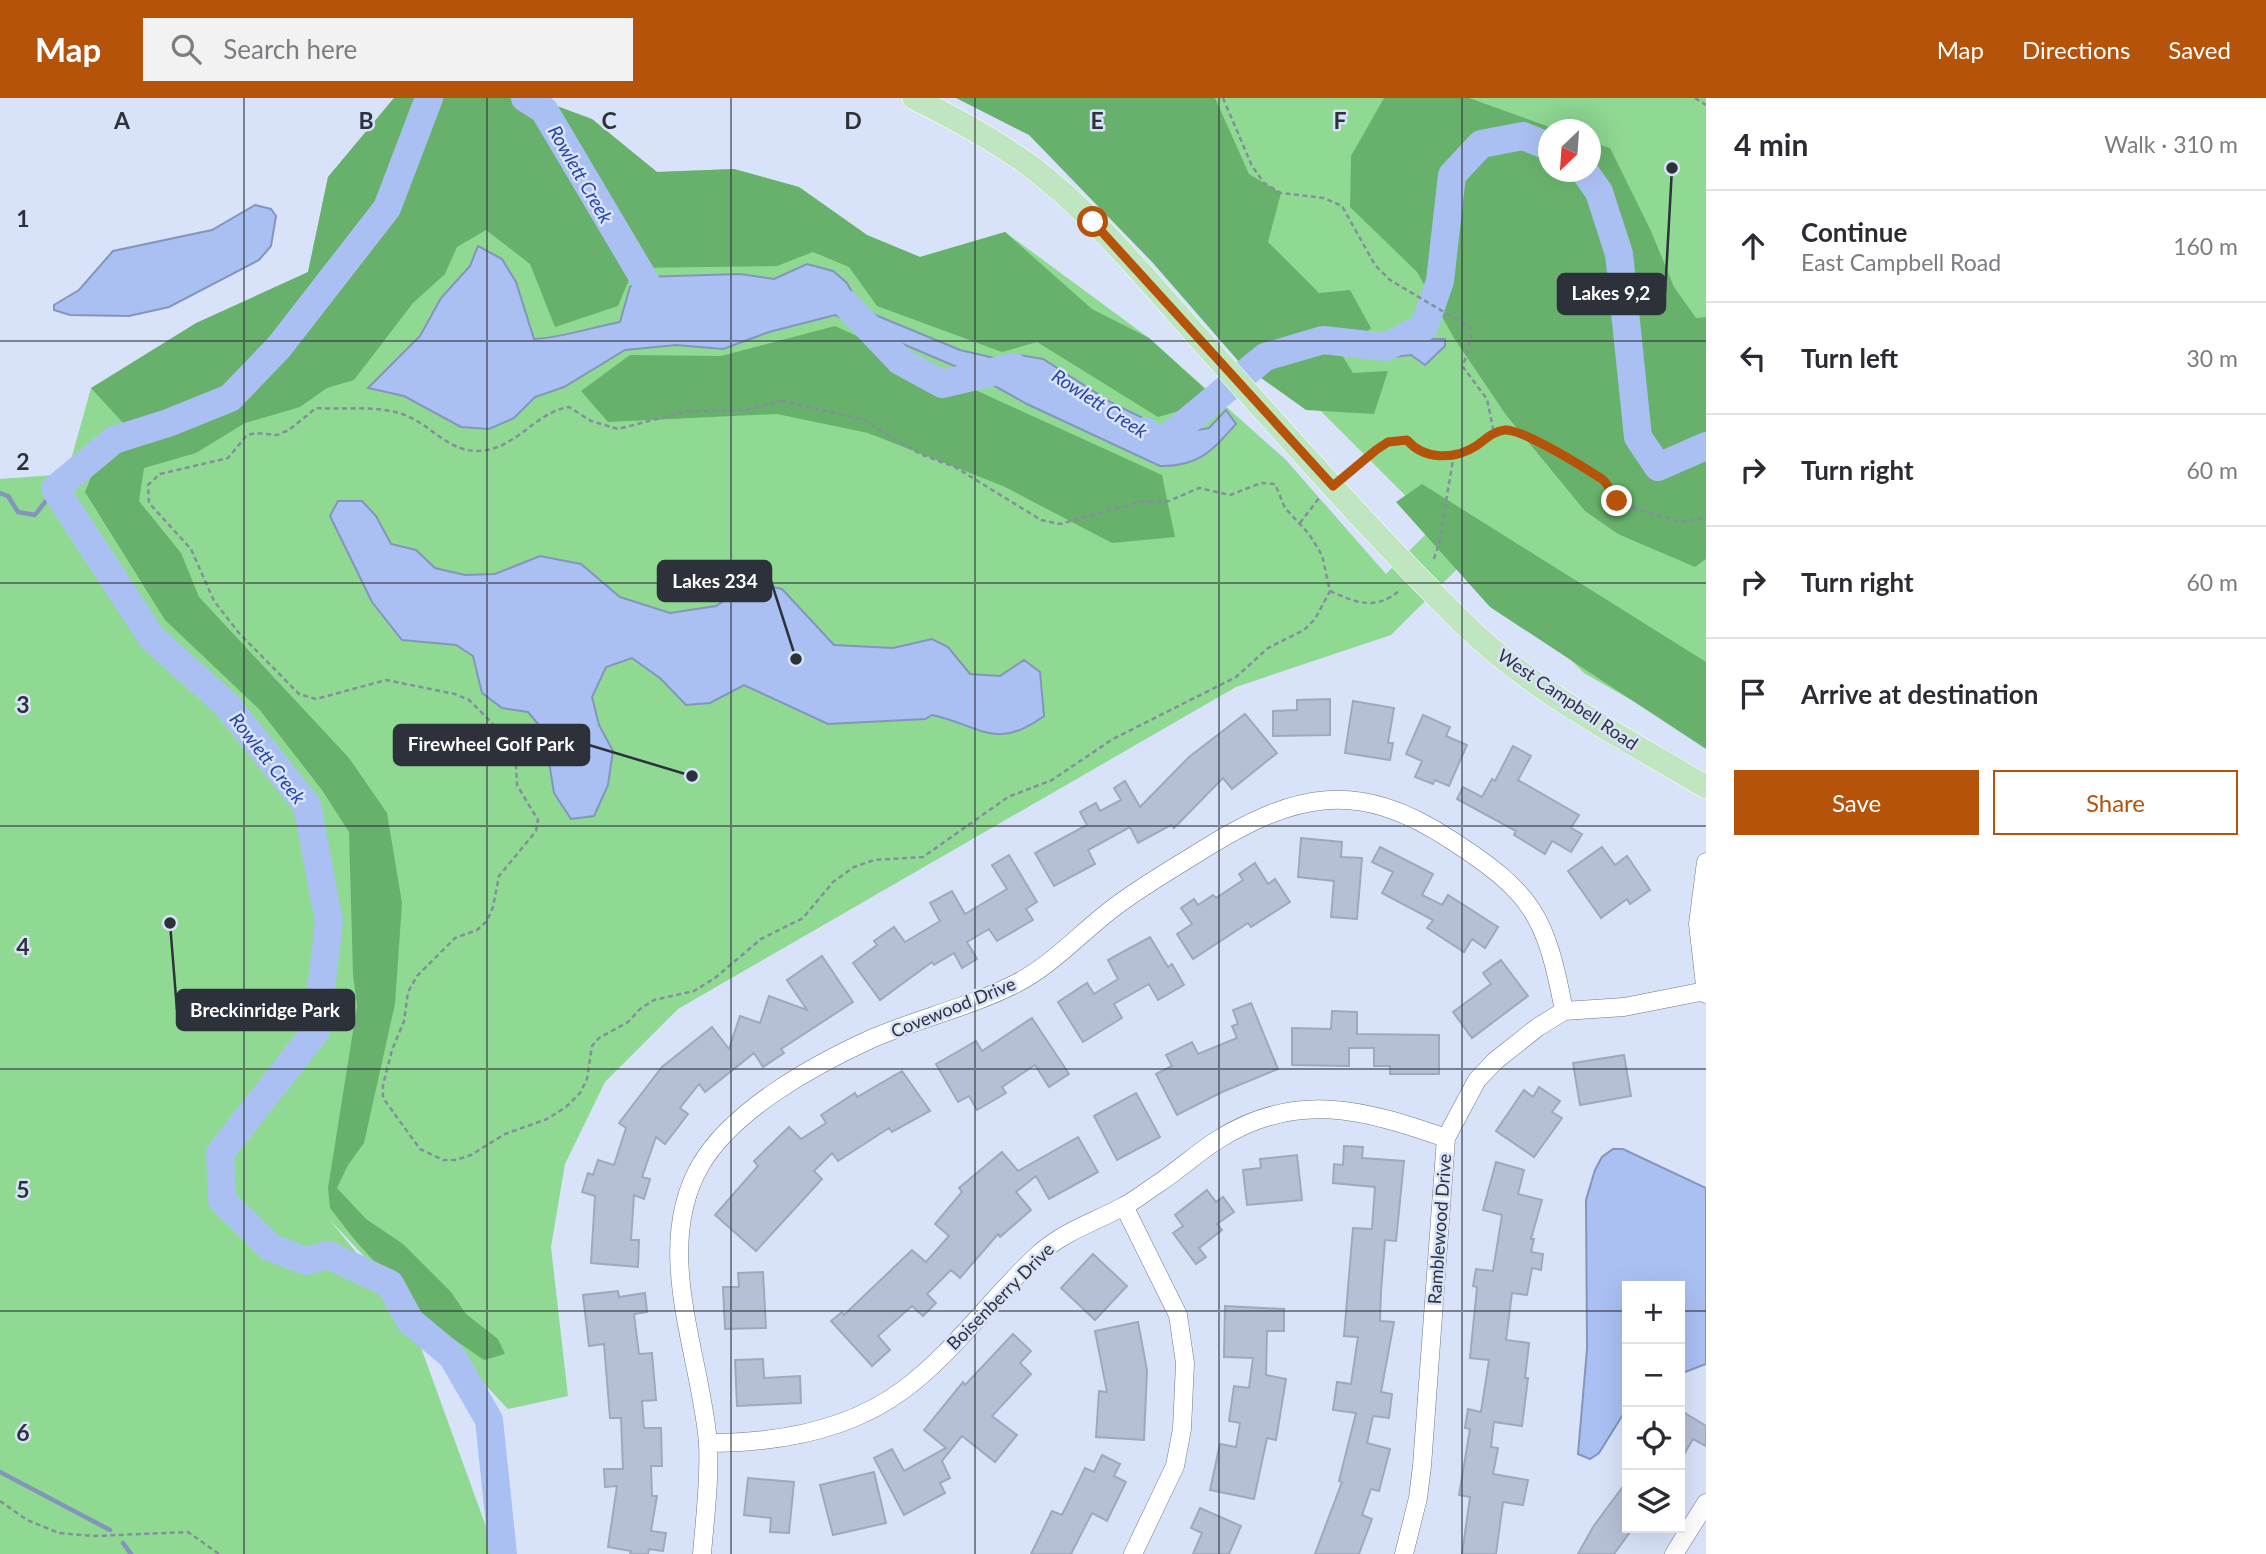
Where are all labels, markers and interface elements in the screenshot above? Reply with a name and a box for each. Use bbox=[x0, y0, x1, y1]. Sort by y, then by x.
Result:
search box bbox=[143, 18, 633, 81]
text: Map bbox=[35, 29, 101, 69]
icon: search bbox=[167, 30, 205, 68]
text: Search here bbox=[223, 33, 357, 65]
text: Map bbox=[1937, 35, 1984, 64]
text: Directions bbox=[2022, 35, 2130, 64]
text: Saved bbox=[2168, 35, 2231, 64]
text: A bbox=[113, 106, 131, 134]
text: B bbox=[358, 106, 374, 134]
text: D bbox=[844, 106, 862, 134]
text: E bbox=[1090, 106, 1104, 134]
text: F bbox=[1333, 106, 1347, 134]
north arrow bbox=[1538, 119, 1601, 182]
water label: Rowlett Creek bbox=[544, 121, 618, 227]
text: 4 min bbox=[1734, 126, 1808, 162]
text: Walk · 310 m bbox=[2104, 130, 2238, 158]
text: 1 bbox=[16, 204, 30, 232]
route start bbox=[1077, 206, 1108, 237]
text: Continue bbox=[1801, 216, 1907, 248]
icon: ahead bbox=[1734, 227, 1772, 265]
text: 160 m bbox=[2173, 232, 2238, 260]
text: East Campbell Road bbox=[1801, 248, 2001, 276]
callout: Lakes 9,2 bbox=[1558, 274, 1665, 314]
text: Lakes 9,2 bbox=[1572, 281, 1650, 304]
icon: left bbox=[1734, 339, 1772, 377]
text: Turn left bbox=[1801, 342, 1898, 374]
text: 30 m bbox=[2187, 344, 2238, 372]
water label: Rowlett Creek bbox=[1048, 364, 1153, 443]
text: 2 bbox=[16, 447, 30, 475]
icon: right bbox=[1734, 451, 1772, 489]
text: Turn right bbox=[1801, 454, 1914, 486]
text: 60 m bbox=[2187, 456, 2238, 484]
route end bbox=[1601, 485, 1632, 516]
callout: Lakes 234 bbox=[658, 561, 771, 601]
icon: right bbox=[1734, 563, 1772, 601]
text: Turn right bbox=[1801, 566, 1914, 598]
text: 60 m bbox=[2187, 568, 2238, 596]
text: Lakes 234 bbox=[672, 569, 758, 592]
street label: West Campbell Road bbox=[1494, 644, 1642, 754]
icon: arrive bbox=[1734, 675, 1772, 713]
text: Arrive at destination bbox=[1801, 678, 2038, 710]
text: 3 bbox=[16, 690, 30, 718]
water label: Rowlett Creek bbox=[225, 708, 311, 809]
callout: Firewheel Golf Park bbox=[394, 725, 589, 765]
text: Firewheel Golf Park bbox=[408, 732, 575, 755]
button: Save bbox=[1734, 770, 1979, 835]
button: Share bbox=[1993, 770, 2238, 835]
text: 4 bbox=[16, 932, 30, 960]
street label: Covewood Drive bbox=[888, 972, 1018, 1042]
callout: Breckinridge Park bbox=[177, 990, 354, 1030]
text: Breckinridge Park bbox=[190, 998, 341, 1021]
street label: Ramblewood Drive bbox=[1423, 1153, 1455, 1305]
text: 5 bbox=[16, 1175, 30, 1203]
street label: Boisenberry Drive bbox=[942, 1238, 1058, 1354]
map controls bbox=[1622, 1281, 1685, 1533]
button: + bbox=[1622, 1281, 1685, 1344]
button: − bbox=[1622, 1344, 1685, 1407]
button: locate bbox=[1622, 1407, 1685, 1470]
text: 6 bbox=[16, 1418, 30, 1446]
button: layers bbox=[1622, 1470, 1685, 1533]

